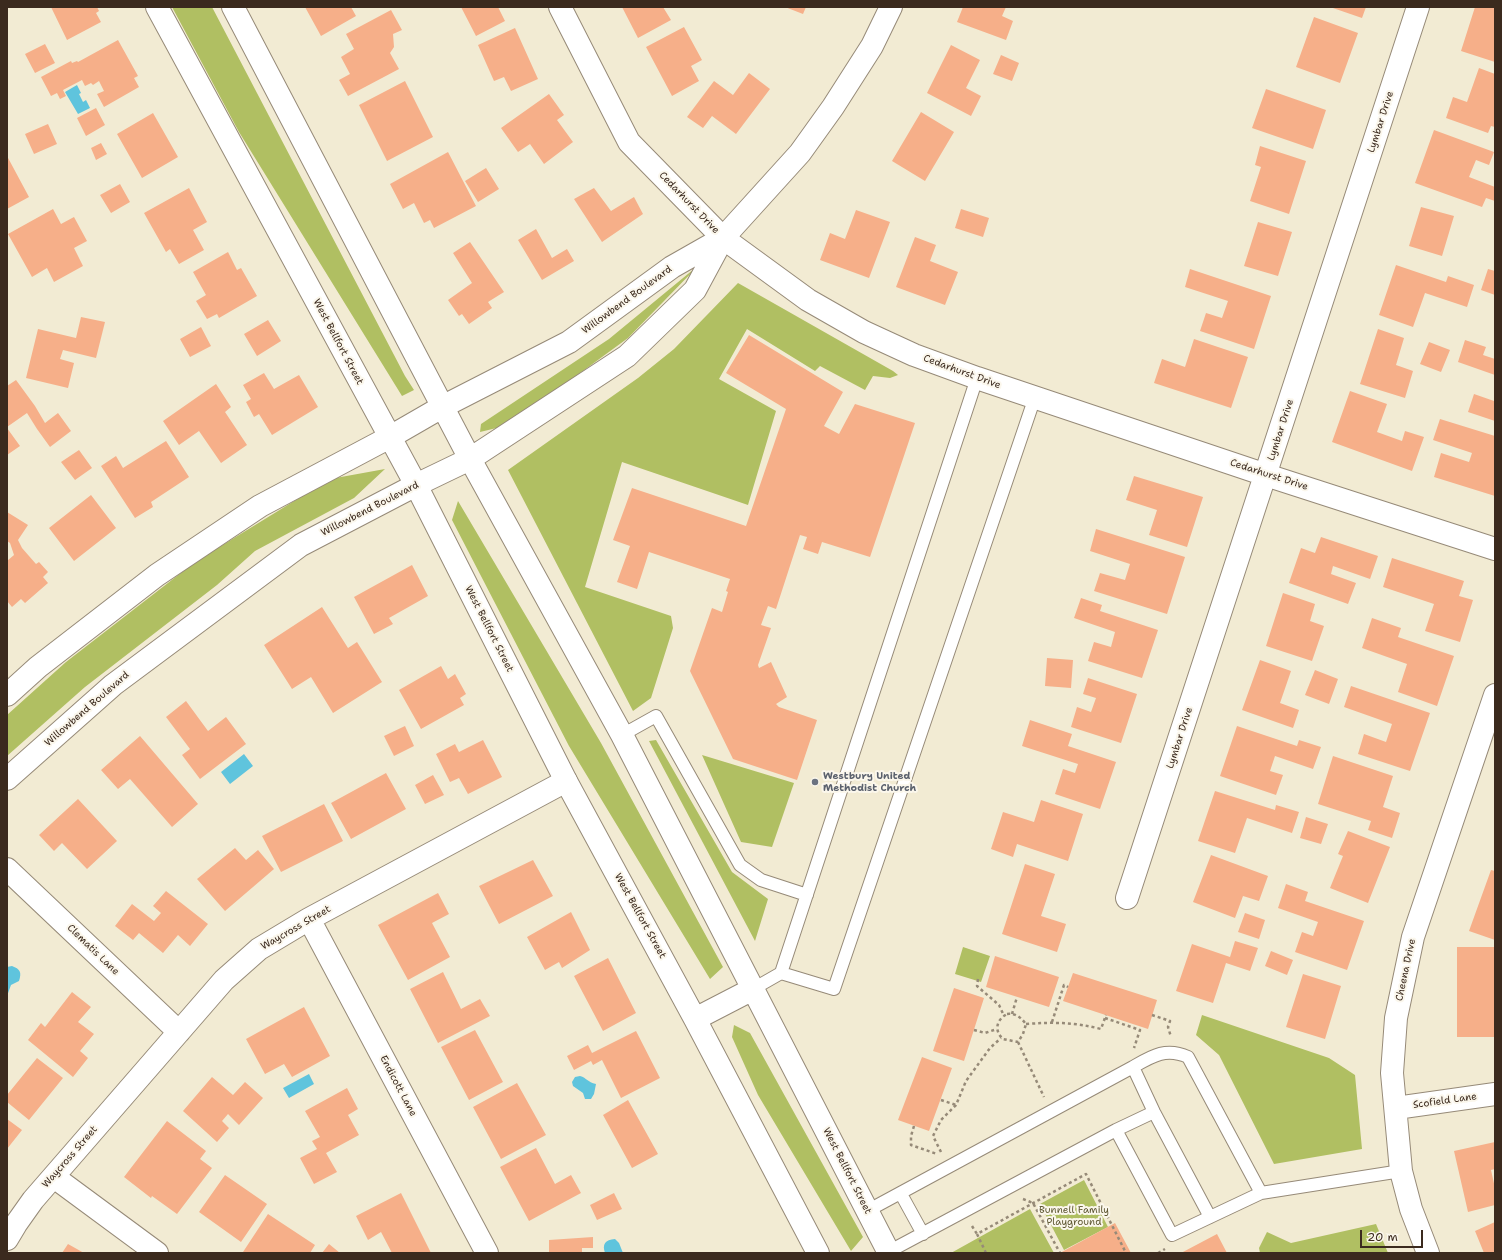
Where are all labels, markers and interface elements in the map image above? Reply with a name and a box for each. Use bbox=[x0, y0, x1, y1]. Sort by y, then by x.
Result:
street label: Lymbar Drive bbox=[1365, 90, 1397, 154]
street label: Cedarhurst Drive bbox=[656, 170, 722, 236]
street label: Willowbend Boulevard bbox=[580, 263, 674, 337]
street label: West Bellfort Street bbox=[310, 297, 366, 387]
street label: Cedarhurst Drive bbox=[922, 352, 1002, 392]
street label: Lymbar Drive bbox=[1265, 398, 1297, 462]
street label: Cedarhurst Drive bbox=[1228, 457, 1310, 493]
street label: Willowbend Boulevard bbox=[319, 479, 421, 539]
street label: West Bellfort Street bbox=[462, 584, 516, 674]
street label: Willowbend Boulevard bbox=[42, 669, 132, 749]
street label: Lymbar Drive bbox=[1164, 706, 1196, 770]
place label: Westbury United Methodist Church bbox=[823, 770, 916, 794]
marker: Westbury United Methodist Church bbox=[810, 777, 820, 787]
street label: West Bellfort Street bbox=[612, 871, 668, 961]
street label: Waycross Street bbox=[259, 903, 333, 953]
street label: Clematis Lane bbox=[64, 922, 122, 978]
street label: Cheena Drive bbox=[1394, 938, 1418, 1002]
street label: Endicott Lane bbox=[377, 1054, 419, 1118]
street label: Scofield Lane bbox=[1412, 1091, 1478, 1111]
street label: Waycross Street bbox=[40, 1123, 100, 1191]
street label: West Bellfort Street bbox=[820, 1126, 874, 1216]
park label: Bunnell Family Playground bbox=[1039, 1204, 1109, 1228]
scale bar bbox=[1362, 1222, 1425, 1248]
text: 20 m bbox=[1367, 1229, 1398, 1245]

